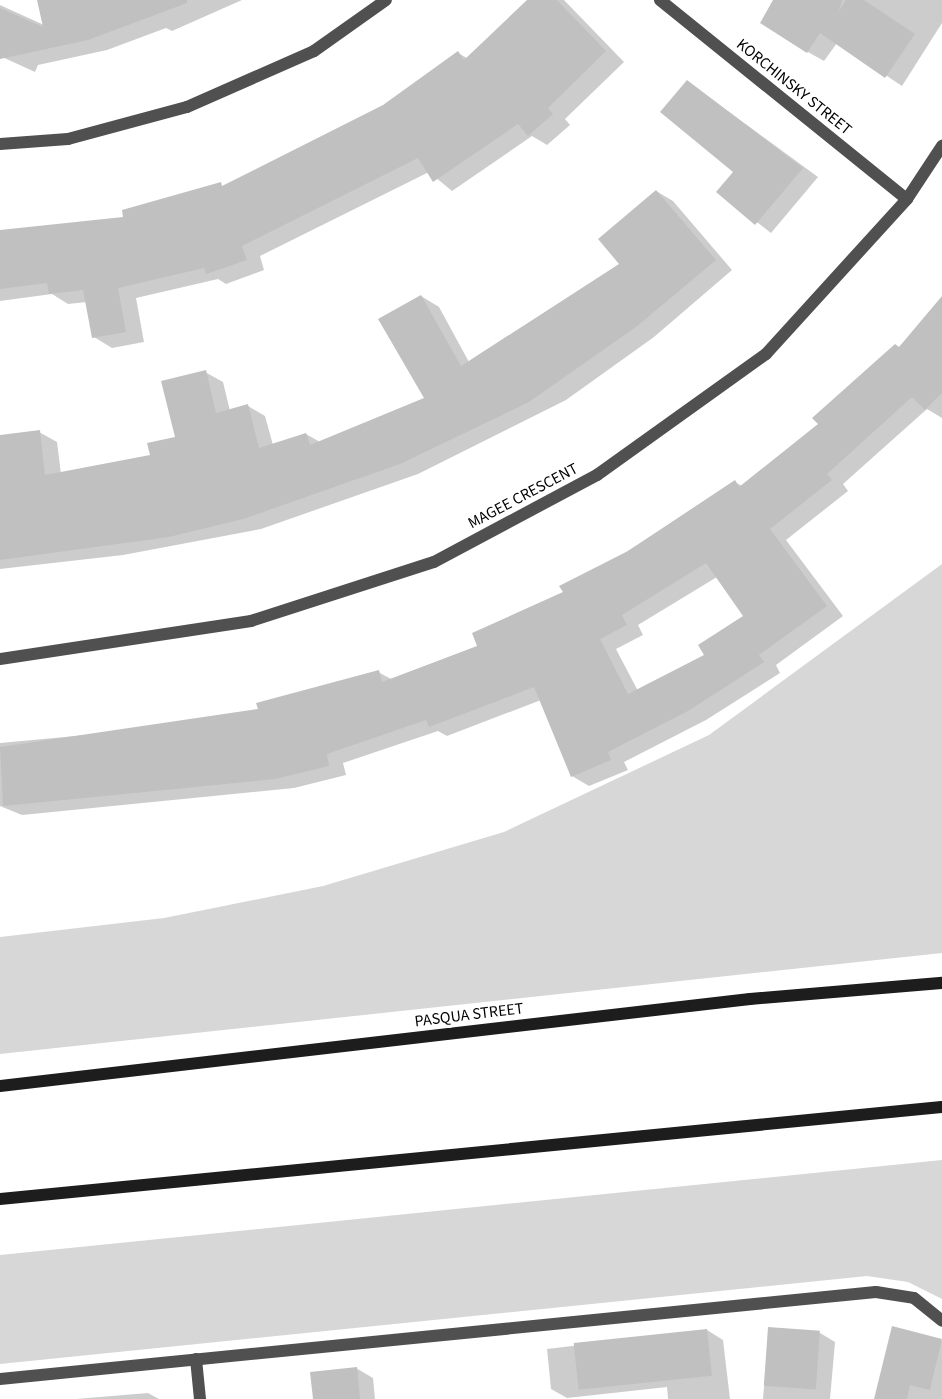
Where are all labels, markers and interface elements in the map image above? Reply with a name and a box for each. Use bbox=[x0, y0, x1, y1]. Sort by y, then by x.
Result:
street label: KORCHINSKY STREET bbox=[733, 35, 855, 139]
street label: MAGEE CRESCENT bbox=[465, 459, 581, 533]
street label: PASQUA STREET bbox=[414, 999, 524, 1031]

